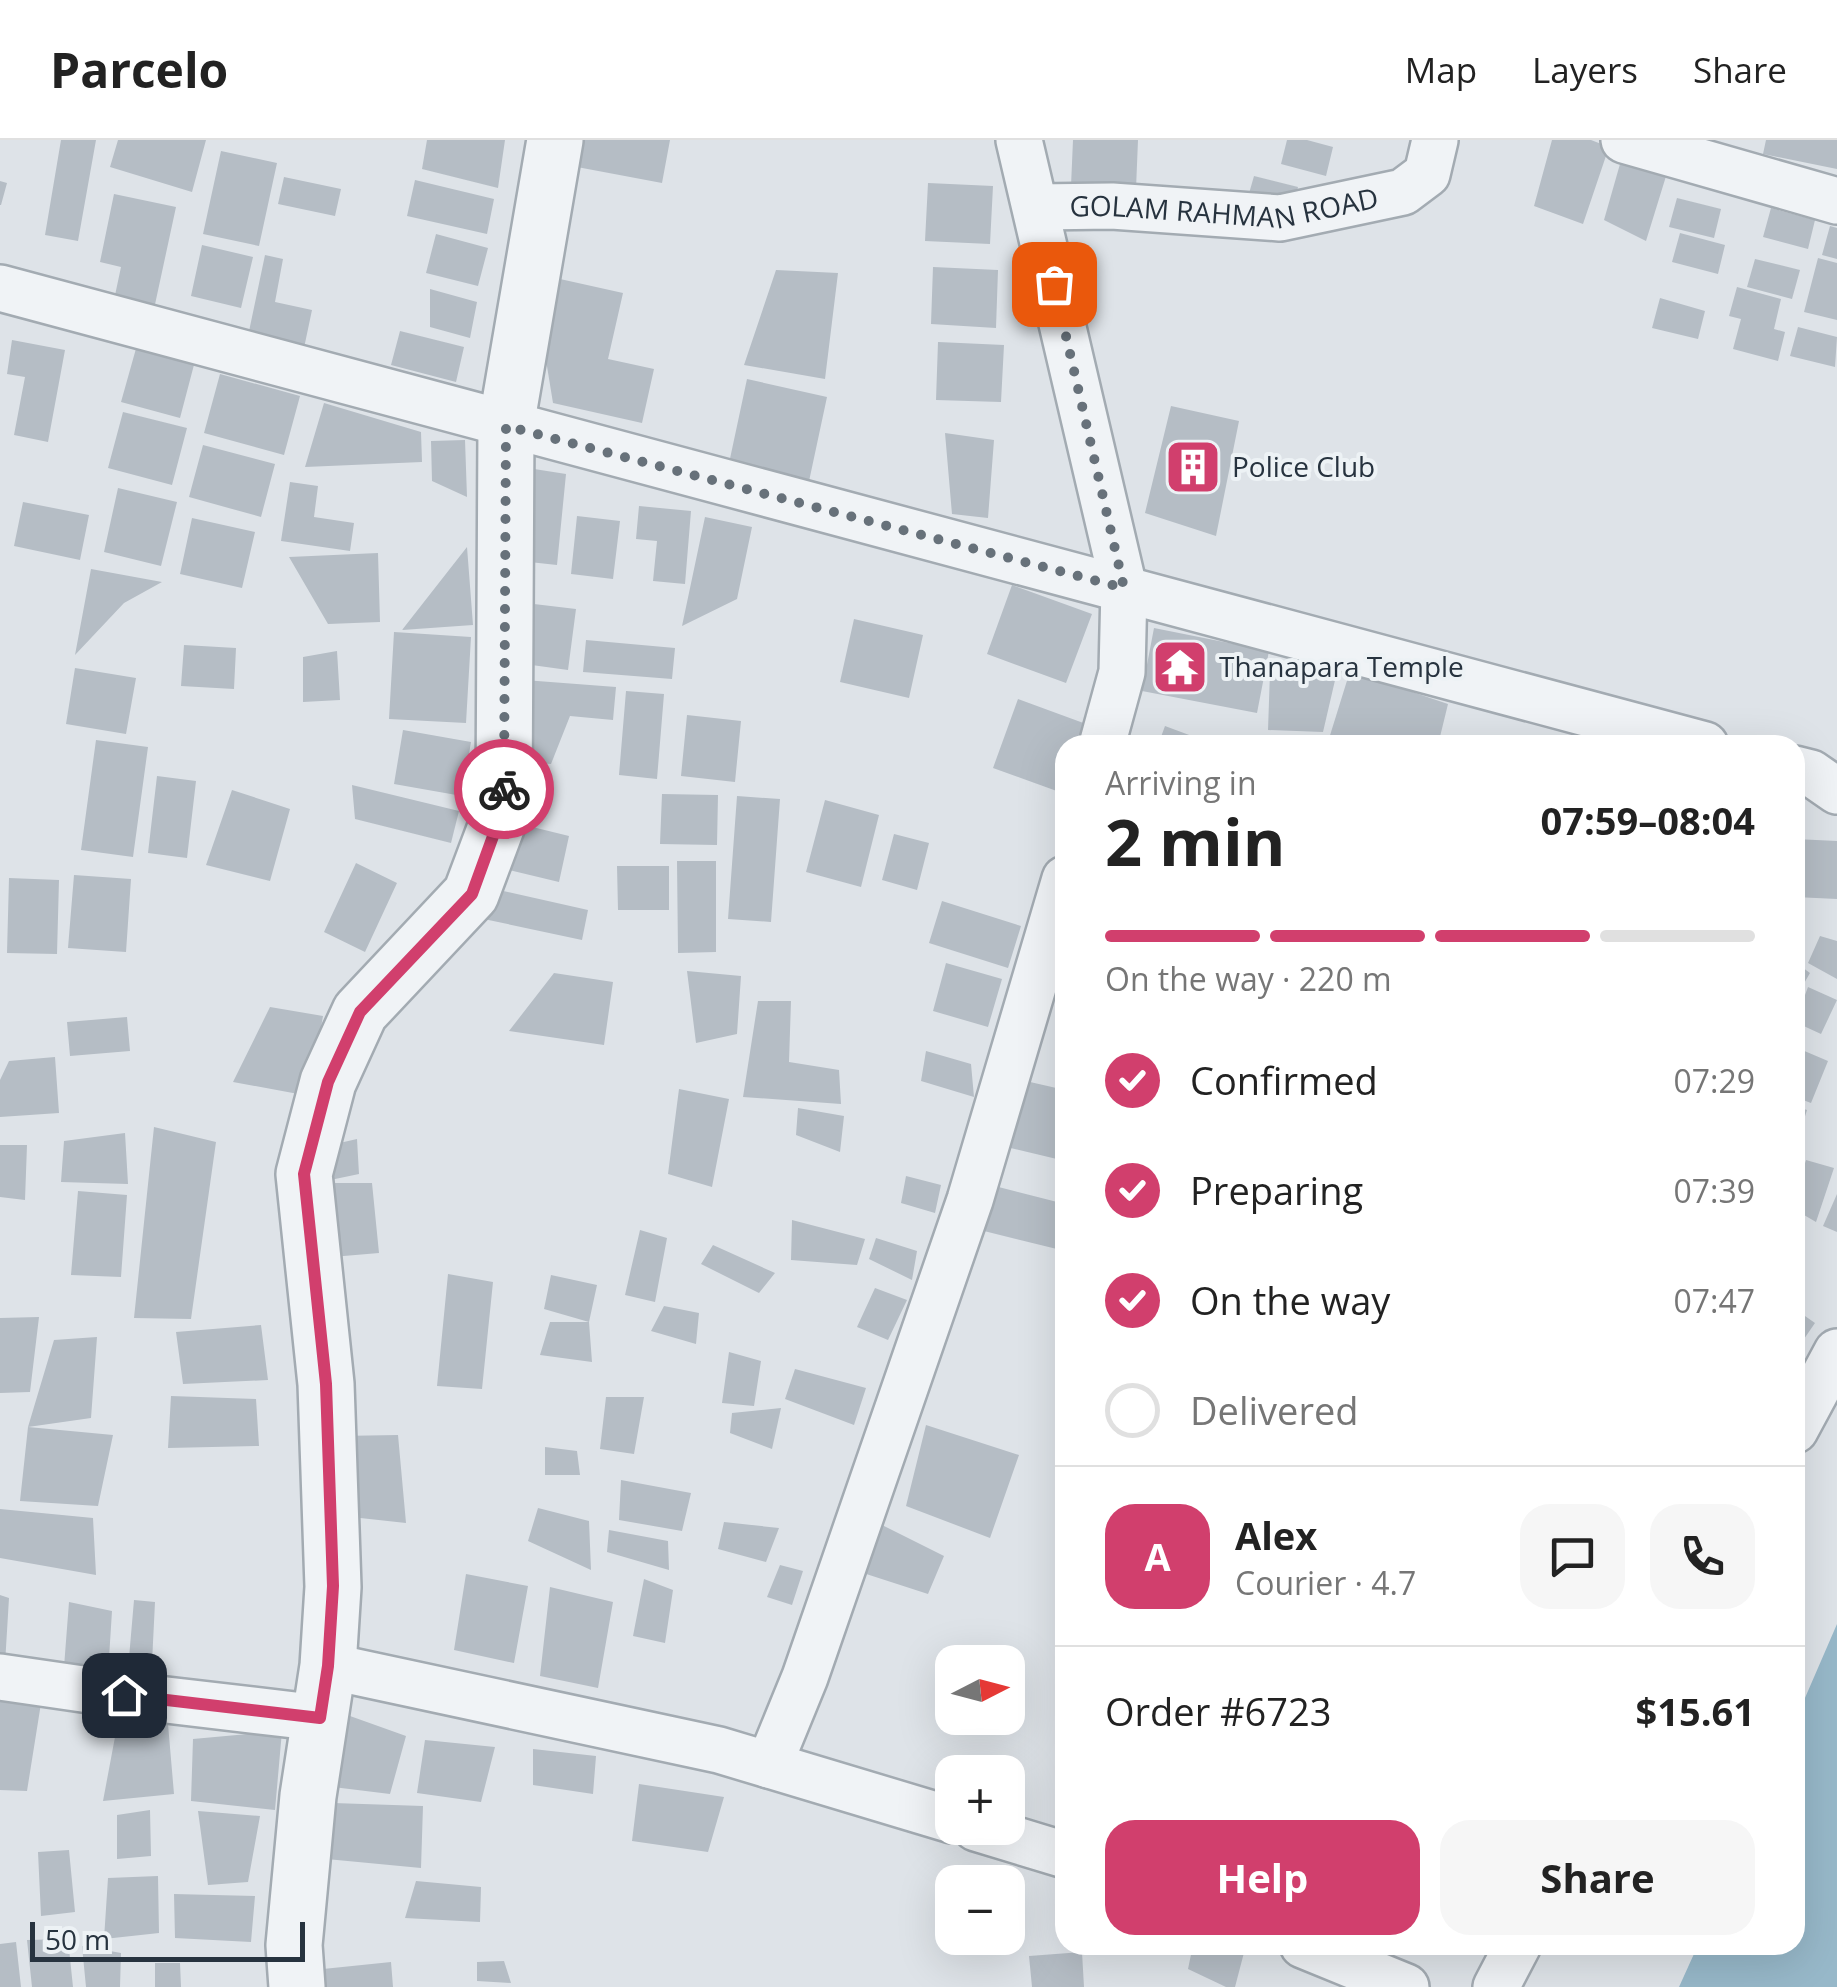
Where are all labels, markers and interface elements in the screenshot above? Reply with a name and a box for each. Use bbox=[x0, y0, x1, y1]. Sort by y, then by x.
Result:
text: Parcelo bbox=[50, 37, 228, 102]
text: Map bbox=[1405, 46, 1477, 93]
text: Layers bbox=[1532, 46, 1638, 93]
text: Share bbox=[1693, 46, 1787, 93]
street label: GOLAM RAHMAN ROAD bbox=[1069, 178, 1382, 237]
pin bbox=[1012, 242, 1097, 327]
icon: bag bbox=[1027, 257, 1082, 312]
building icon: Police Club bbox=[1163, 437, 1223, 497]
place label: Police Club bbox=[1232, 447, 1375, 485]
temple icon: Thanapara Temple bbox=[1150, 637, 1210, 697]
place label: Thanapara Temple bbox=[1219, 647, 1464, 685]
courier bbox=[454, 739, 554, 839]
text: Arriving in bbox=[1105, 761, 1257, 804]
icon: bike bbox=[477, 762, 532, 817]
text: 07:59–08:04 bbox=[1541, 794, 1755, 846]
text: 2 min bbox=[1105, 797, 1285, 885]
text: On the way · 220 m bbox=[1105, 957, 1392, 1000]
icon: check bbox=[1105, 1053, 1160, 1108]
text: Confirmed bbox=[1190, 1054, 1378, 1106]
text: 07:29 bbox=[1673, 1059, 1755, 1102]
icon: check bbox=[1105, 1163, 1160, 1218]
text: Preparing bbox=[1190, 1164, 1363, 1216]
text: 07:39 bbox=[1673, 1169, 1755, 1212]
icon: check bbox=[1105, 1273, 1160, 1328]
text: On the way bbox=[1190, 1274, 1390, 1326]
text: 07:47 bbox=[1673, 1279, 1755, 1322]
text: Delivered bbox=[1190, 1384, 1359, 1436]
button: chat bbox=[1520, 1504, 1625, 1609]
button: phone bbox=[1650, 1504, 1755, 1609]
text: Alex bbox=[1235, 1509, 1317, 1561]
text: A bbox=[1144, 1530, 1171, 1582]
text: Courier · 4.7 bbox=[1235, 1561, 1416, 1604]
north arrow bbox=[935, 1645, 1025, 1735]
map controls bbox=[935, 1645, 1025, 1955]
pin bbox=[82, 1653, 167, 1738]
icon: home bbox=[97, 1668, 152, 1723]
text: Order #6723 bbox=[1105, 1685, 1332, 1737]
text: $15.61 bbox=[1636, 1685, 1755, 1737]
button: + bbox=[935, 1755, 1025, 1845]
button: Help bbox=[1105, 1820, 1420, 1935]
button: Share bbox=[1440, 1820, 1755, 1935]
button: − bbox=[935, 1865, 1025, 1955]
scale bar bbox=[30, 1917, 305, 1962]
text: 50 m bbox=[45, 1920, 110, 1958]

